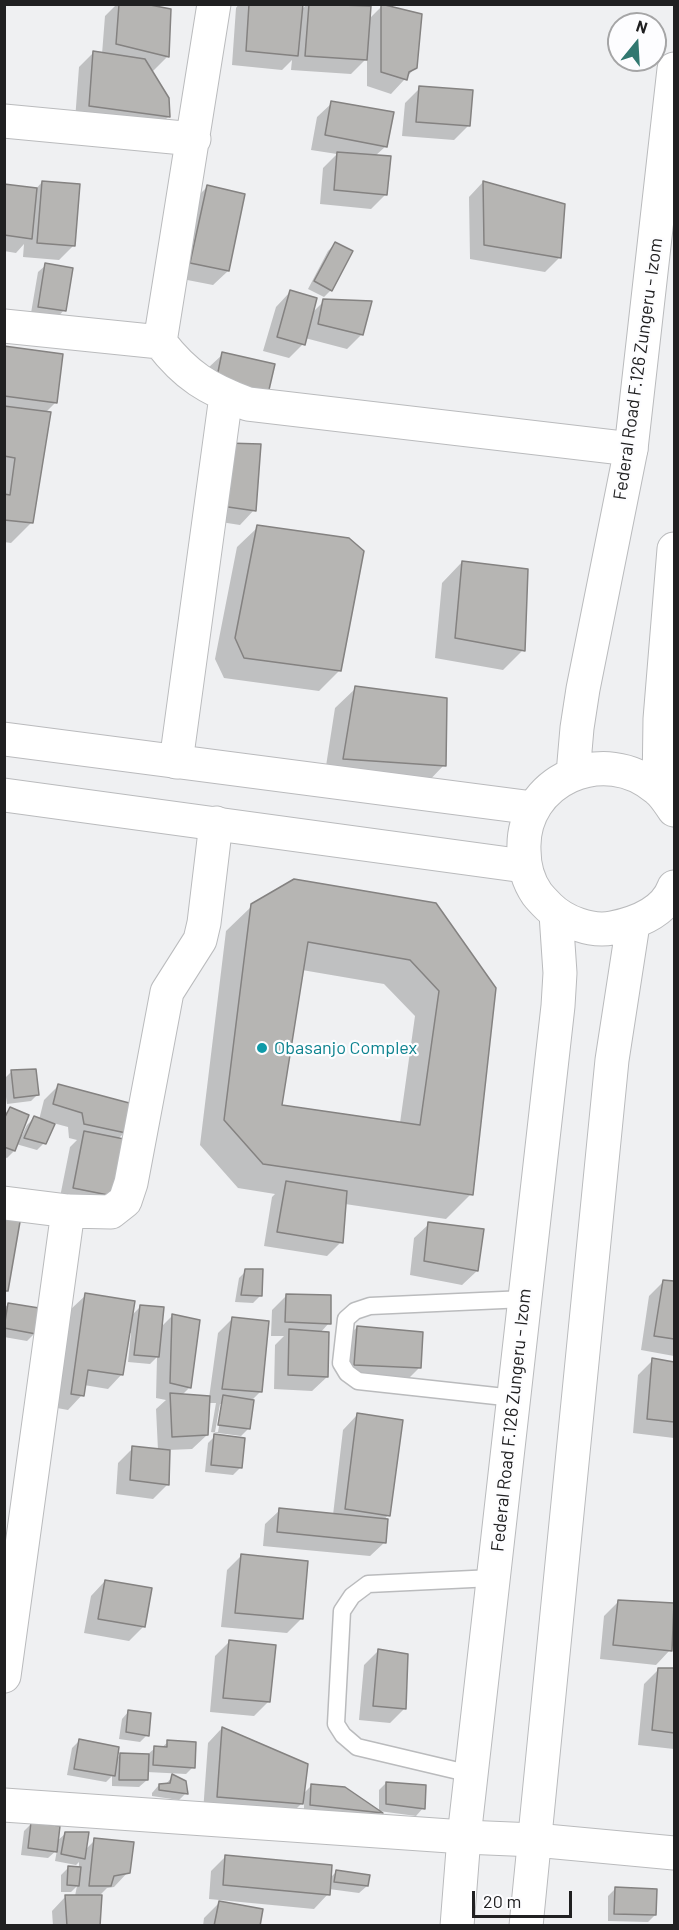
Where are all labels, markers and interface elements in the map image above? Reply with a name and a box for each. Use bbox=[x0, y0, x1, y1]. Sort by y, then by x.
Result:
north arrow bbox=[607, 12, 667, 72]
text: N bbox=[634, 16, 650, 37]
street label: Federal Road F.126 Zungeru - Izom bbox=[609, 237, 667, 501]
place label: Obasanjo Complex bbox=[274, 1037, 417, 1059]
marker: Obasanjo Complex bbox=[255, 1041, 269, 1055]
street label: Federal Road F.126 Zungeru - Izom bbox=[486, 1287, 536, 1553]
scale bar bbox=[475, 1879, 576, 1917]
text: 20 m bbox=[483, 1890, 521, 1912]

